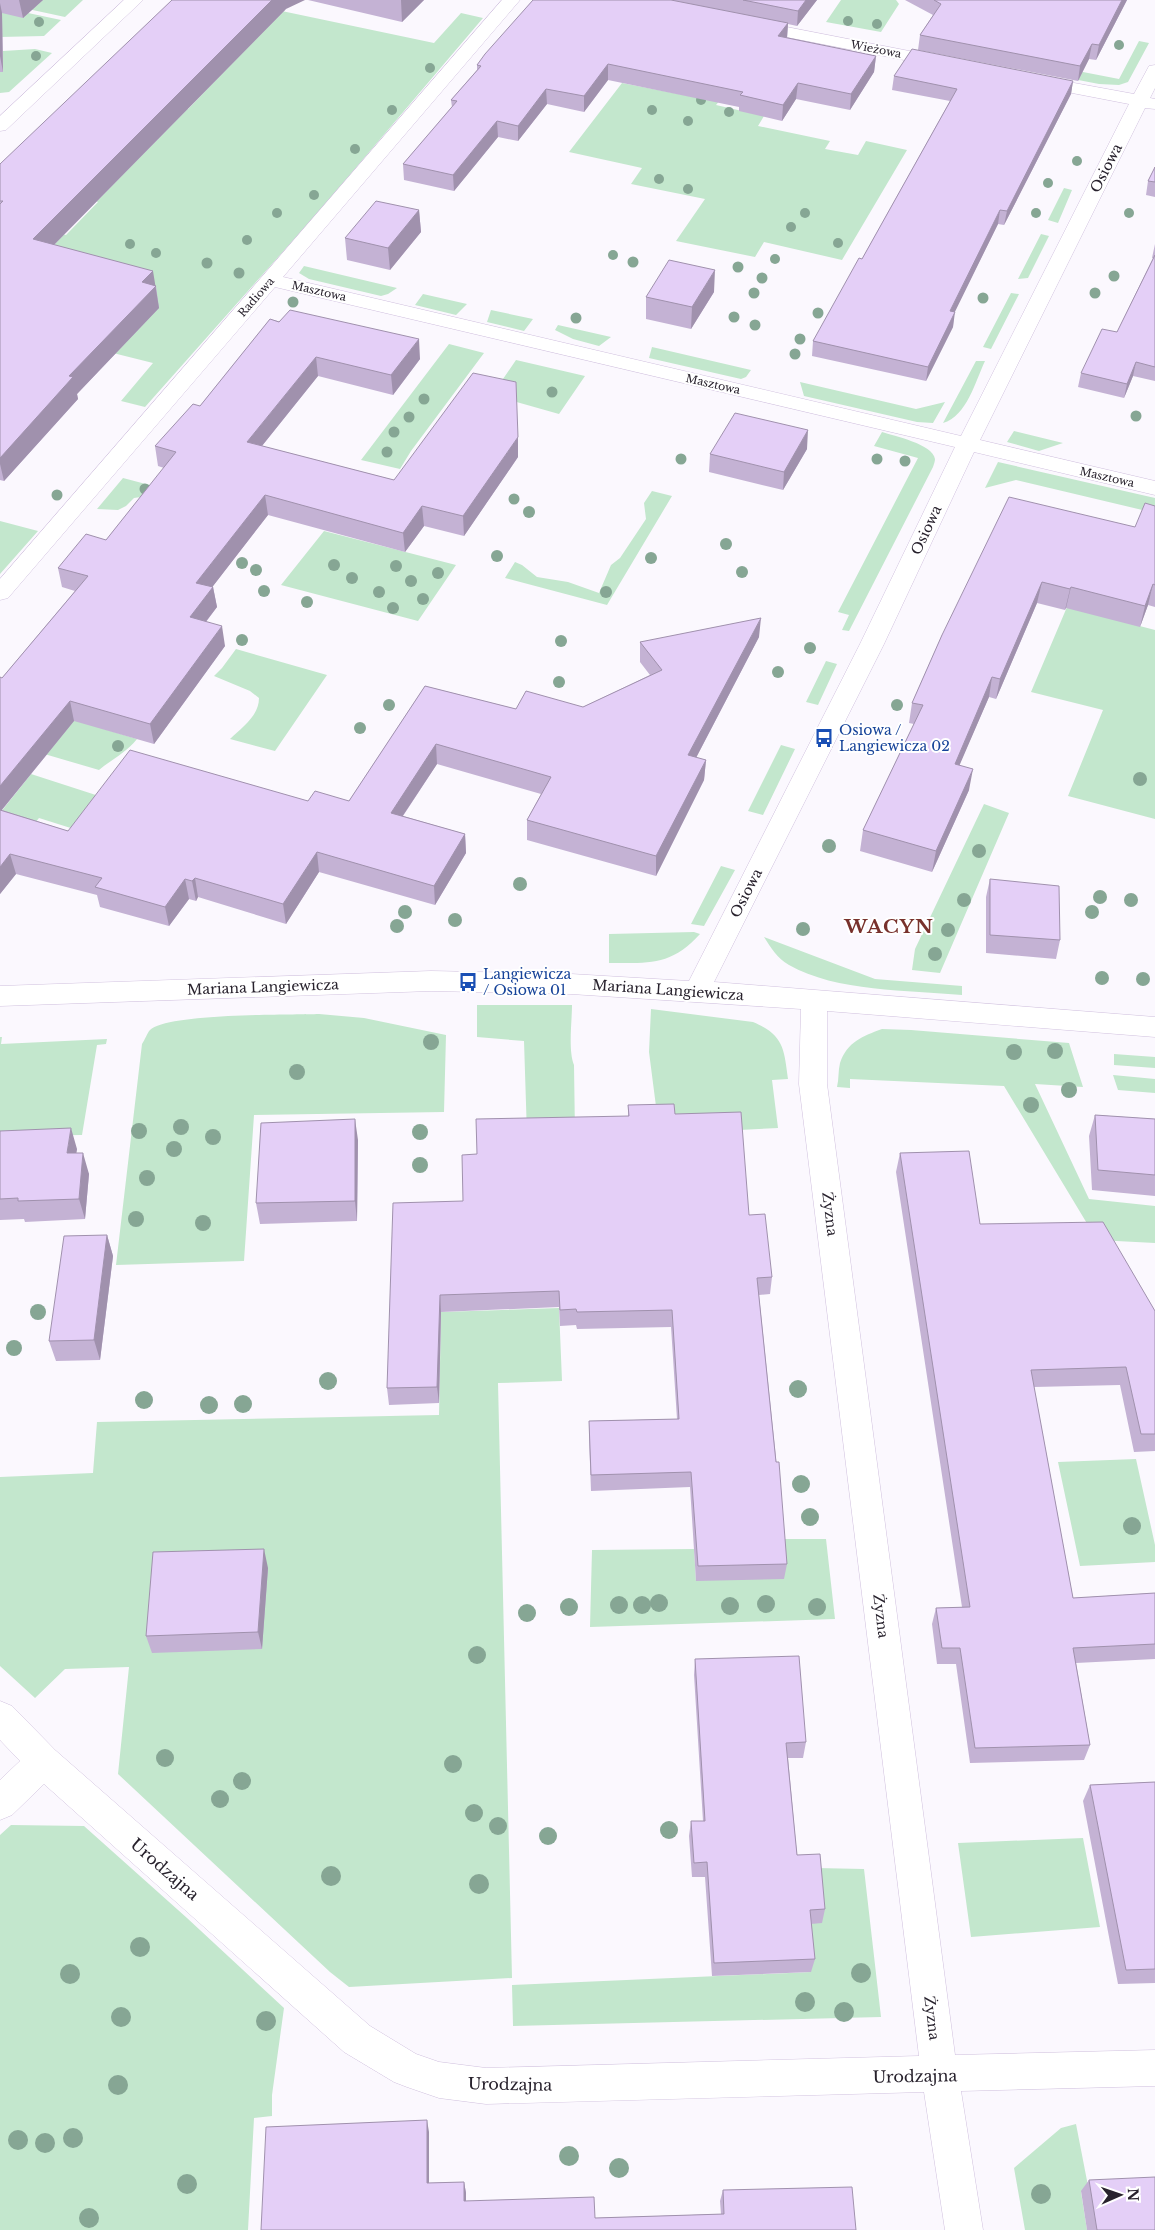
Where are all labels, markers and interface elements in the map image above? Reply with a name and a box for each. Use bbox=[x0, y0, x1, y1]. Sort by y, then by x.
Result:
street label: Wieżowa bbox=[848, 37, 903, 61]
street label: Osiowa bbox=[1086, 140, 1126, 196]
street label: Radiowa bbox=[235, 274, 278, 320]
street label: Masztowa bbox=[290, 278, 349, 304]
street label: Masztowa bbox=[684, 371, 743, 397]
street label: Masztowa bbox=[1078, 464, 1137, 490]
street label: Osiowa bbox=[907, 502, 945, 558]
place label: Osiowa / Langiewicza 02 bbox=[839, 721, 950, 755]
bus stop icon: Osiowa / Langiewicza 02 bbox=[813, 727, 835, 749]
street label: Osiowa bbox=[726, 865, 766, 921]
district label: WACYN bbox=[843, 915, 934, 938]
place label: Langiewicza / Osiowa 01 bbox=[483, 965, 572, 999]
bus stop icon: Langiewicza / Osiowa 01 bbox=[457, 971, 479, 993]
street label: Mariana Langiewicza bbox=[187, 975, 339, 999]
street label: Mariana Langiewicza bbox=[592, 976, 745, 1004]
street label: Żyzna bbox=[818, 1191, 842, 1237]
street label: Żyzna bbox=[869, 1593, 893, 1639]
street label: Urodzajna bbox=[127, 1834, 204, 1904]
street label: Żyzna bbox=[920, 1995, 944, 2041]
street label: Urodzajna bbox=[873, 2065, 958, 2087]
street label: Urodzajna bbox=[468, 2073, 553, 2095]
north arrow bbox=[1095, 2170, 1145, 2220]
text: N bbox=[1124, 2188, 1142, 2201]

